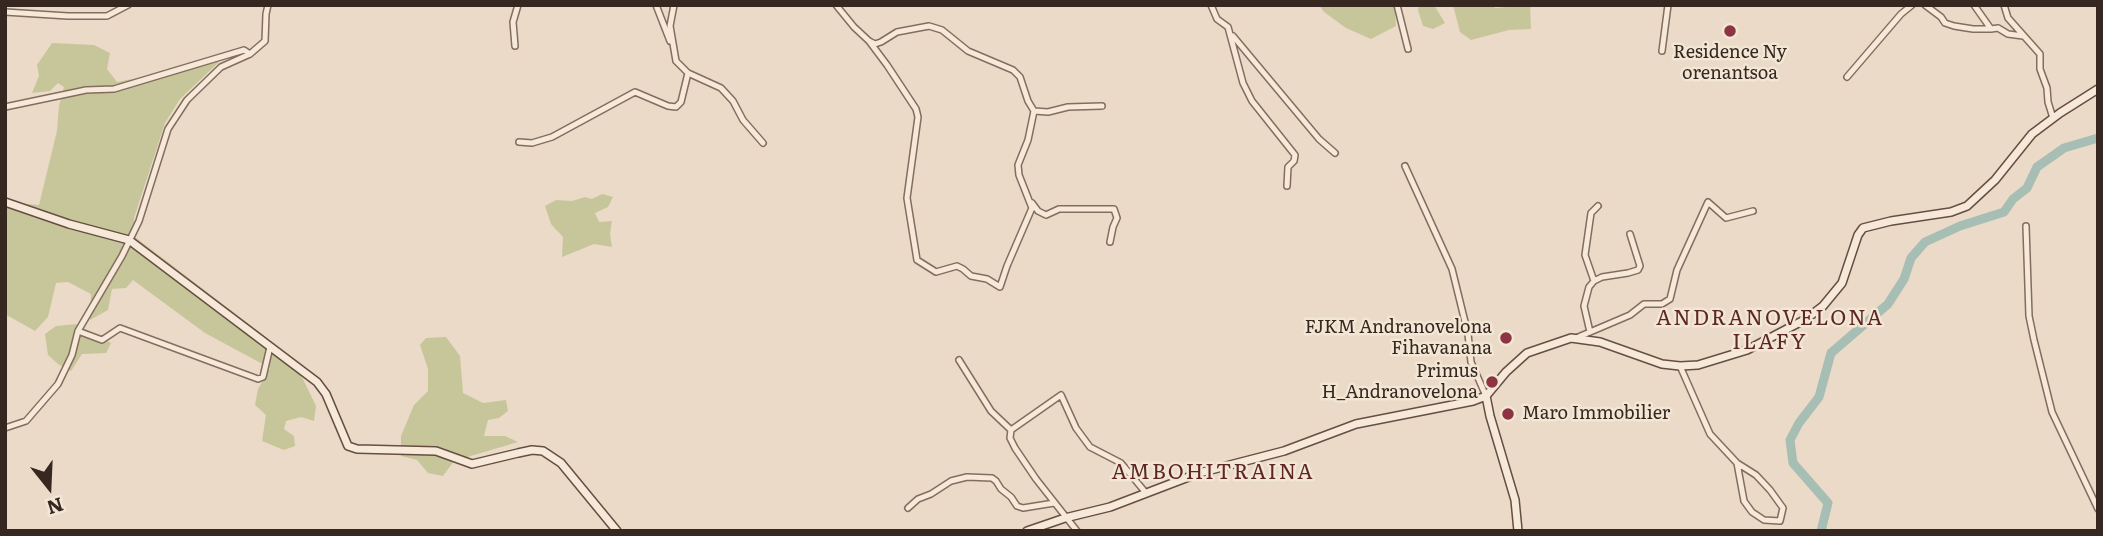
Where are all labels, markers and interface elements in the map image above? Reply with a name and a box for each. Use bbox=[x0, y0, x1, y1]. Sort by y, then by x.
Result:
marker: Residence Ny orenantsoa bbox=[1722, 23, 1738, 39]
place label: Residence Ny orenantsoa bbox=[1673, 42, 1787, 84]
district label: ANDRANOVELONA ILAFY bbox=[1658, 306, 1882, 356]
place label: FJKM Andranovelona Fihavanana bbox=[1305, 317, 1492, 360]
marker: FJKM Andranovelona Fihavanana bbox=[1498, 330, 1514, 346]
place label: Primus H_Andranovelona bbox=[1322, 361, 1478, 404]
marker: Primus H_Andranovelona bbox=[1484, 374, 1500, 390]
place label: Maro Immobilier bbox=[1522, 403, 1670, 425]
marker: Maro Immobilier bbox=[1500, 406, 1516, 422]
north arrow bbox=[14, 452, 84, 522]
district label: AMBOHITRAINA bbox=[1113, 460, 1313, 486]
text: N bbox=[44, 491, 67, 523]

